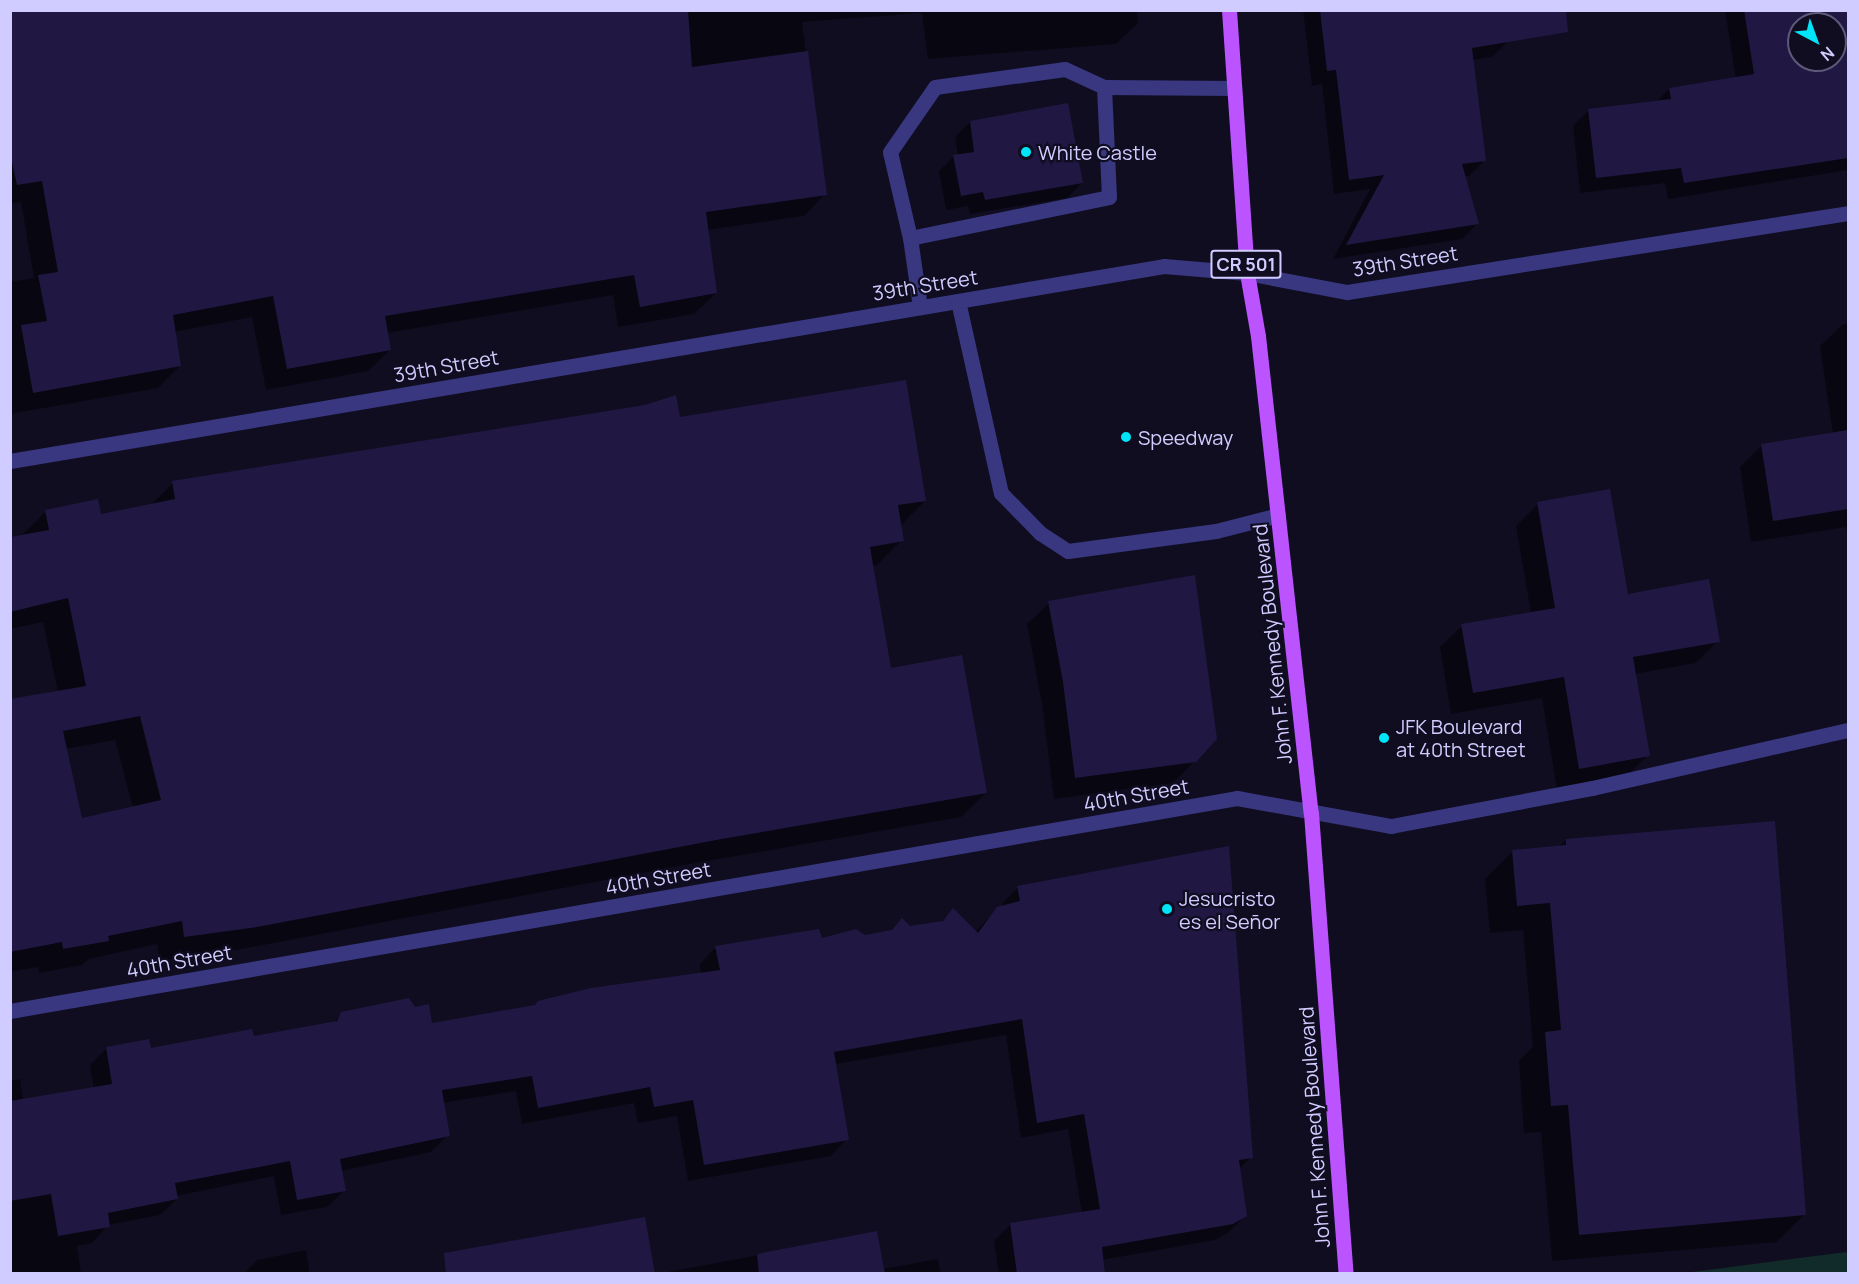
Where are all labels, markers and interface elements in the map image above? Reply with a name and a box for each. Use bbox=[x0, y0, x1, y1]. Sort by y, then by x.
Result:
north arrow bbox=[1787, 12, 1847, 72]
text: N bbox=[1816, 42, 1839, 66]
place label: White Castle bbox=[1038, 140, 1157, 164]
marker: White Castle bbox=[1019, 145, 1033, 159]
street label: 39th Street bbox=[1351, 241, 1459, 281]
road number: CR 501 bbox=[1210, 249, 1282, 279]
street label: 39th Street bbox=[871, 265, 979, 305]
street label: 39th Street bbox=[392, 345, 500, 387]
place label: Speedway bbox=[1138, 425, 1233, 449]
marker: Speedway bbox=[1119, 430, 1133, 444]
street label: John F. Kennedy Boulevard bbox=[1247, 523, 1297, 765]
place label: JFK Boulevard at 40th Street bbox=[1396, 714, 1526, 761]
marker: JFK Boulevard at 40th Street bbox=[1377, 731, 1391, 745]
street label: 40th Street bbox=[1081, 774, 1191, 816]
street label: 40th Street bbox=[603, 857, 713, 899]
place label: Jesucristo es el Señor bbox=[1179, 886, 1280, 933]
marker: Jesucristo es el Señor bbox=[1160, 902, 1174, 916]
street label: 40th Street bbox=[124, 940, 234, 982]
street label: John F. Kennedy Boulevard bbox=[1294, 1006, 1334, 1248]

